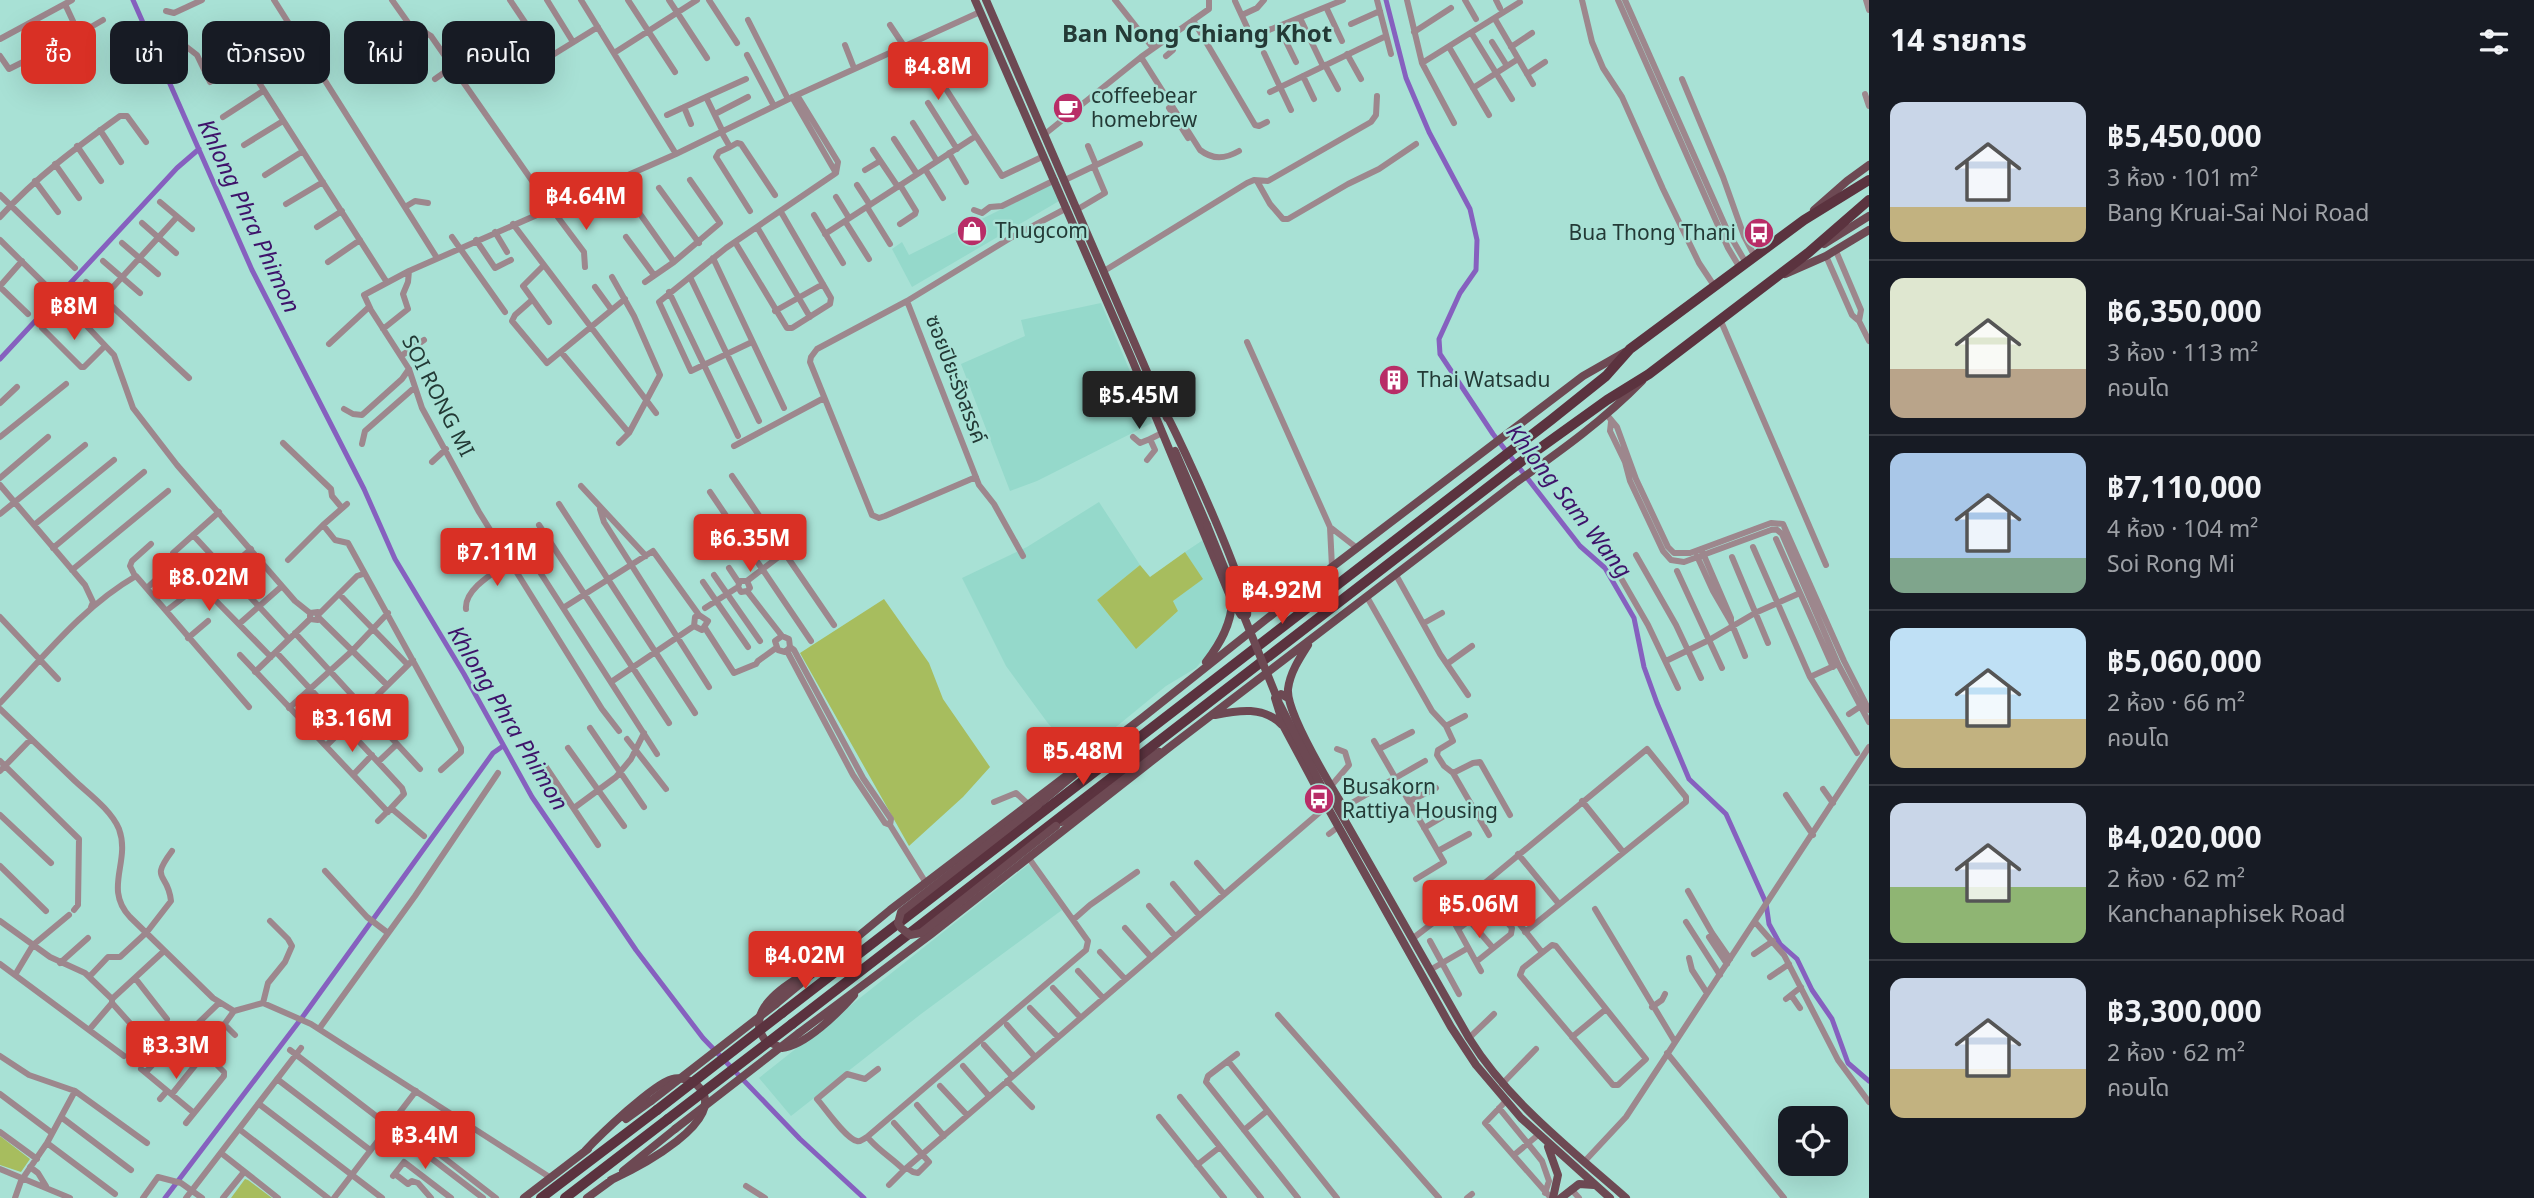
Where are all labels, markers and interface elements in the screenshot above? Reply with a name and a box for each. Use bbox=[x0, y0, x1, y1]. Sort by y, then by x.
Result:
district label: Ban Nong Chiang Khot bbox=[1062, 16, 1332, 49]
text: 14 รายการ bbox=[1890, 19, 2027, 60]
chip: ซื้อ bbox=[21, 21, 96, 84]
chip: เช่า bbox=[110, 21, 188, 84]
chip: ตัวกรอง bbox=[202, 21, 330, 84]
chip: ใหม่ bbox=[344, 21, 428, 84]
chip: คอนโด bbox=[442, 21, 555, 84]
icon: filters bbox=[2475, 23, 2513, 61]
pin: ฿4.8M bbox=[889, 42, 987, 102]
text: ฿4.8M bbox=[904, 49, 972, 81]
place label: coffeebear homebrew bbox=[1091, 81, 1198, 133]
cafe icon: coffeebear homebrew bbox=[1051, 91, 1085, 125]
water label: Khlong Phra Phimon bbox=[191, 113, 309, 318]
text: ฿5,450,000 bbox=[2107, 115, 2262, 156]
icon: home bbox=[1946, 130, 2030, 214]
text: 3 ห้อง · 101 m² bbox=[2107, 161, 2258, 193]
pin: ฿4.64M bbox=[529, 173, 643, 232]
text: ฿4.64M bbox=[546, 179, 626, 211]
text: Bang Kruai-Sai Noi Road bbox=[2107, 196, 2369, 228]
shop icon: Thugcom bbox=[955, 214, 989, 248]
place label: Thugcom bbox=[995, 216, 1088, 244]
bus stop icon: Bua Thong Thani bbox=[1742, 216, 1776, 250]
place label: Bua Thong Thani bbox=[1569, 218, 1736, 246]
pin: ฿8M bbox=[40, 282, 108, 342]
text: ฿8M bbox=[50, 289, 98, 321]
text: ฿6,350,000 bbox=[2107, 290, 2262, 331]
icon: home bbox=[1946, 306, 2030, 390]
street label: ซอยปิยะรังสรรค์ bbox=[920, 310, 994, 447]
street label: SOI RONG MI bbox=[396, 330, 482, 461]
text: 3 ห้อง · 113 m² bbox=[2107, 336, 2258, 368]
building icon: Thai Watsadu bbox=[1377, 363, 1411, 397]
place label: Thai Watsadu bbox=[1417, 365, 1551, 393]
text: คอนโด bbox=[2107, 371, 2169, 403]
pin: ฿5.45M bbox=[1082, 372, 1196, 431]
text: ฿5.45M bbox=[1099, 378, 1179, 410]
water label: Khlong Sam Wang bbox=[1499, 417, 1640, 584]
text: ฿7,110,000 bbox=[2107, 466, 2262, 507]
icon: home bbox=[1946, 481, 2030, 565]
text: 4 ห้อง · 104 m² bbox=[2107, 512, 2258, 544]
pin: ฿6.35M bbox=[693, 514, 807, 574]
text: ฿6.35M bbox=[710, 521, 790, 553]
pin: ฿7.11M bbox=[440, 528, 554, 588]
text: ฿7.11M bbox=[457, 535, 537, 567]
text: Soi Rong Mi bbox=[2107, 547, 2235, 579]
pin: ฿8.02M bbox=[152, 554, 266, 613]
text: ฿8.02M bbox=[169, 560, 249, 592]
pin: ฿4.92M bbox=[1225, 566, 1339, 626]
text: ฿4.92M bbox=[1242, 573, 1322, 605]
water label: Khlong Phra Phimon bbox=[441, 619, 577, 816]
text: ฿5,060,000 bbox=[2107, 640, 2262, 681]
icon: home bbox=[1946, 656, 2030, 740]
text: 2 ห้อง · 66 m² bbox=[2107, 686, 2245, 718]
pin: ฿3.16M bbox=[295, 694, 409, 754]
text: ฿3.16M bbox=[312, 701, 392, 733]
text: คอนโด bbox=[2107, 721, 2169, 753]
pin: ฿5.48M bbox=[1026, 728, 1140, 787]
text: ฿5.48M bbox=[1043, 734, 1123, 766]
place label: Busakorn Rattiya Housing bbox=[1342, 772, 1498, 824]
bus stop icon: Busakorn Rattiya Housing bbox=[1302, 782, 1336, 816]
text: ฿4,020,000 bbox=[2107, 816, 2262, 857]
icon: home bbox=[1946, 831, 2030, 915]
text: 2 ห้อง · 62 m² bbox=[2107, 862, 2245, 894]
pin: ฿5.06M bbox=[1422, 880, 1536, 940]
text: ฿5.06M bbox=[1439, 887, 1519, 919]
text: Kanchanaphisek Road bbox=[2107, 897, 2345, 929]
pin: ฿4.02M bbox=[748, 932, 862, 991]
text: ฿4.02M bbox=[765, 938, 845, 970]
text: ฿3,300,000 bbox=[2107, 990, 2262, 1031]
icon: home bbox=[1946, 1006, 2030, 1090]
pin: ฿3.3M bbox=[127, 1021, 225, 1081]
text: ฿3.3M bbox=[142, 1028, 210, 1060]
text: 2 ห้อง · 62 m² bbox=[2107, 1036, 2245, 1068]
text: คอนโด bbox=[2107, 1071, 2169, 1103]
map controls bbox=[1778, 1106, 1848, 1176]
button: locate bbox=[1778, 1106, 1848, 1176]
pin: ฿3.4M bbox=[376, 1112, 474, 1171]
text: ฿3.4M bbox=[391, 1118, 459, 1150]

